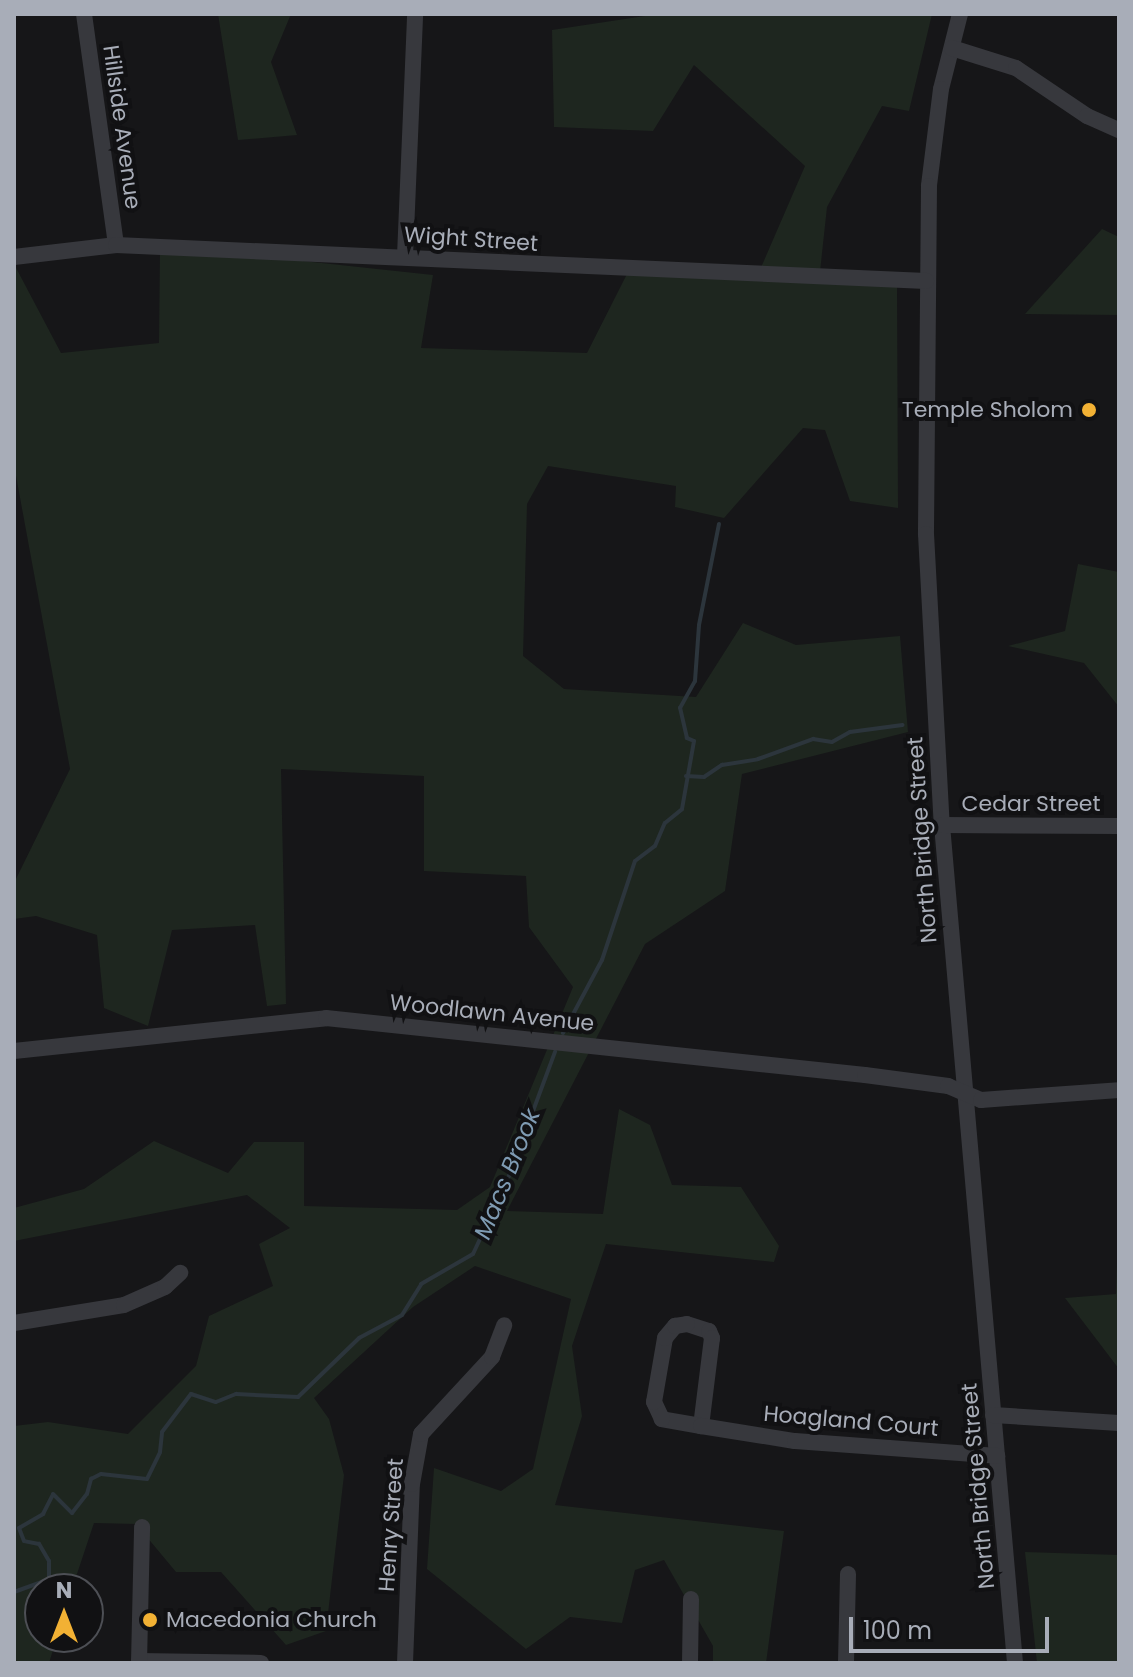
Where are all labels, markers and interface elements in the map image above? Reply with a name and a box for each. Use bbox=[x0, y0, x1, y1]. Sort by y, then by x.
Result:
street label: Hillside Avenue bbox=[97, 43, 147, 211]
street label: Wight Street bbox=[403, 221, 539, 257]
place label: Temple Sholom bbox=[902, 397, 1073, 423]
marker: Temple Sholom bbox=[1080, 401, 1098, 419]
street label: North Bridge Street bbox=[902, 736, 942, 944]
street label: Cedar Street bbox=[962, 791, 1100, 817]
street label: Woodlawn Avenue bbox=[388, 989, 596, 1037]
water label: Macs Brook bbox=[468, 1105, 546, 1243]
street label: North Bridge Street bbox=[956, 1382, 1000, 1590]
street label: Hoagland Court bbox=[762, 1400, 940, 1442]
street label: Henry Street bbox=[373, 1457, 409, 1593]
north arrow bbox=[24, 1573, 104, 1653]
text: N bbox=[56, 1575, 72, 1606]
scale bar bbox=[853, 1601, 1053, 1651]
place label: Macedonia Church bbox=[166, 1607, 377, 1633]
marker: Macedonia Church bbox=[141, 1611, 159, 1629]
text: 100 m bbox=[863, 1614, 932, 1647]

